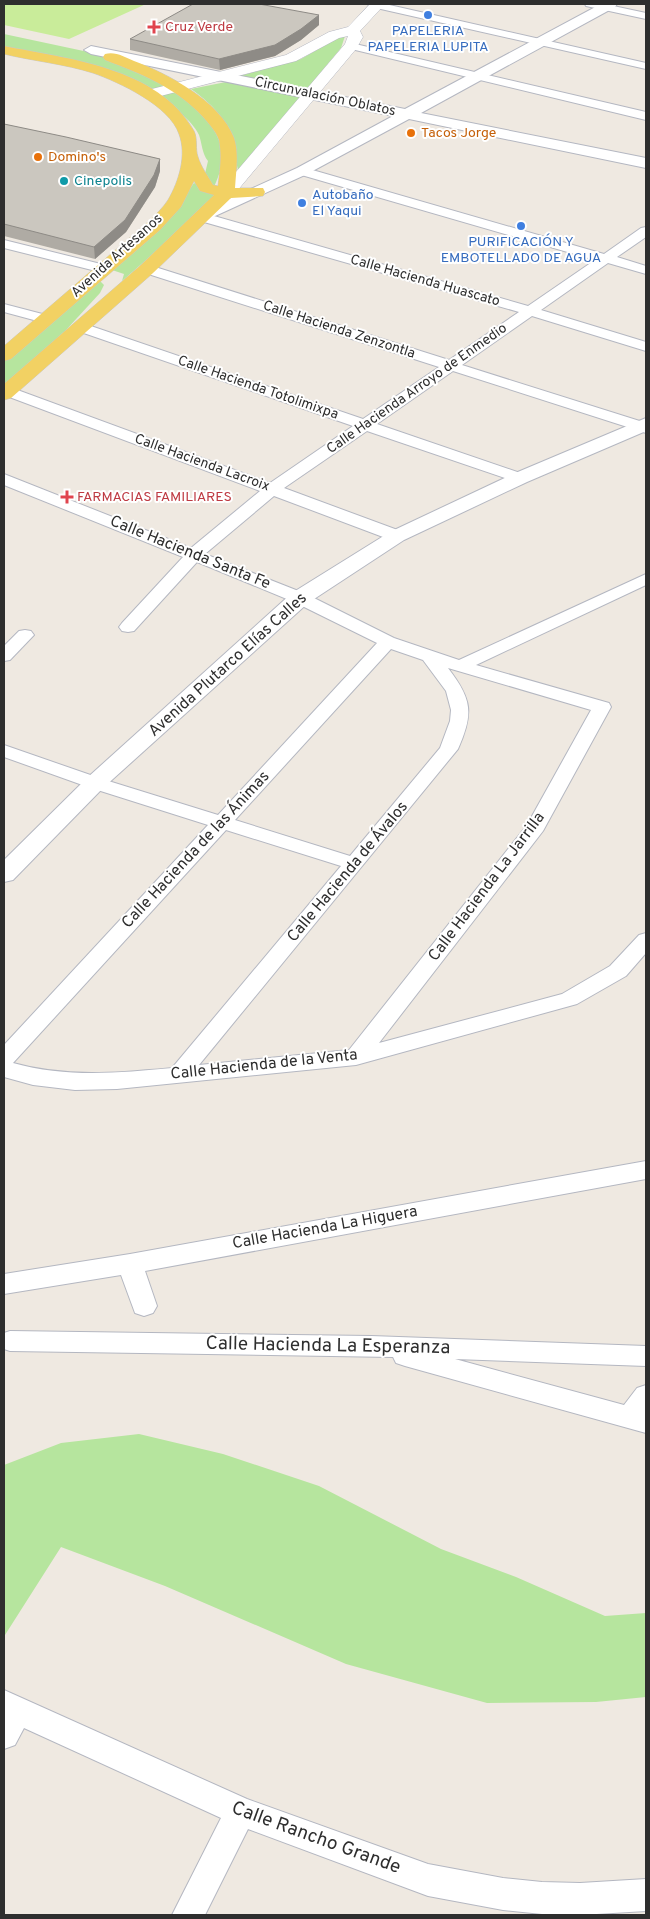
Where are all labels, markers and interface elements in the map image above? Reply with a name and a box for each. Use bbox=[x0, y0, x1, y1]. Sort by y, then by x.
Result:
marker: PAPELERIA PAPELERIA LUPITA bbox=[422, 9, 434, 21]
place label: Cruz Verde bbox=[165, 19, 233, 36]
marker: Cruz Verde bbox=[147, 20, 161, 34]
place label: PAPELERIA PAPELERIA LUPITA bbox=[367, 23, 489, 56]
street label: Circunvalación Oblatos bbox=[253, 74, 397, 120]
place label: Tacos Jorge bbox=[421, 125, 496, 142]
marker: Tacos Jorge bbox=[405, 127, 417, 139]
place label: Domino's bbox=[48, 149, 106, 166]
marker: Domino's bbox=[32, 151, 44, 163]
place label: Cinepolis bbox=[74, 173, 132, 190]
marker: Cinepolis bbox=[58, 175, 70, 187]
place label: Autobaño El Yaqui bbox=[312, 187, 374, 220]
marker: Autobaño El Yaqui bbox=[296, 197, 308, 209]
street label: Avenida Artesanos bbox=[68, 211, 166, 301]
marker: PURIFICACIÓN Y EMBOTELLADO DE AGUA bbox=[515, 220, 527, 232]
place label: PURIFICACIÓN Y EMBOTELLADO DE AGUA bbox=[441, 233, 601, 267]
street label: Calle Hacienda Huascato bbox=[348, 251, 502, 311]
street label: Calle Hacienda Zenzontla bbox=[261, 297, 417, 363]
street label: Calle Hacienda Arroyo de Enmedio bbox=[324, 320, 511, 458]
street label: Calle Hacienda Totolimixpa bbox=[175, 352, 341, 424]
street label: Calle Hacienda Lacroix bbox=[132, 431, 272, 495]
place label: FARMACIAS FAMILIARES bbox=[77, 489, 232, 506]
marker: FARMACIAS FAMILIARES bbox=[61, 491, 73, 503]
street label: Calle Hacienda Santa Fe bbox=[107, 512, 273, 594]
street label: Avenida Plutarco Elías Calles bbox=[145, 589, 311, 741]
street label: Calle Hacienda de las Ánimas bbox=[116, 766, 274, 933]
street label: Calle Hacienda de Ávalos bbox=[282, 796, 413, 946]
street label: Calle Hacienda La Jarrilla bbox=[424, 808, 550, 966]
street label: Calle Hacienda de la Venta bbox=[169, 1045, 359, 1085]
street label: Calle Hacienda La Higuera bbox=[231, 1202, 419, 1254]
street label: Calle Hacienda La Esperanza bbox=[205, 1332, 451, 1360]
street label: Calle Rancho Grande bbox=[228, 1796, 404, 1880]

